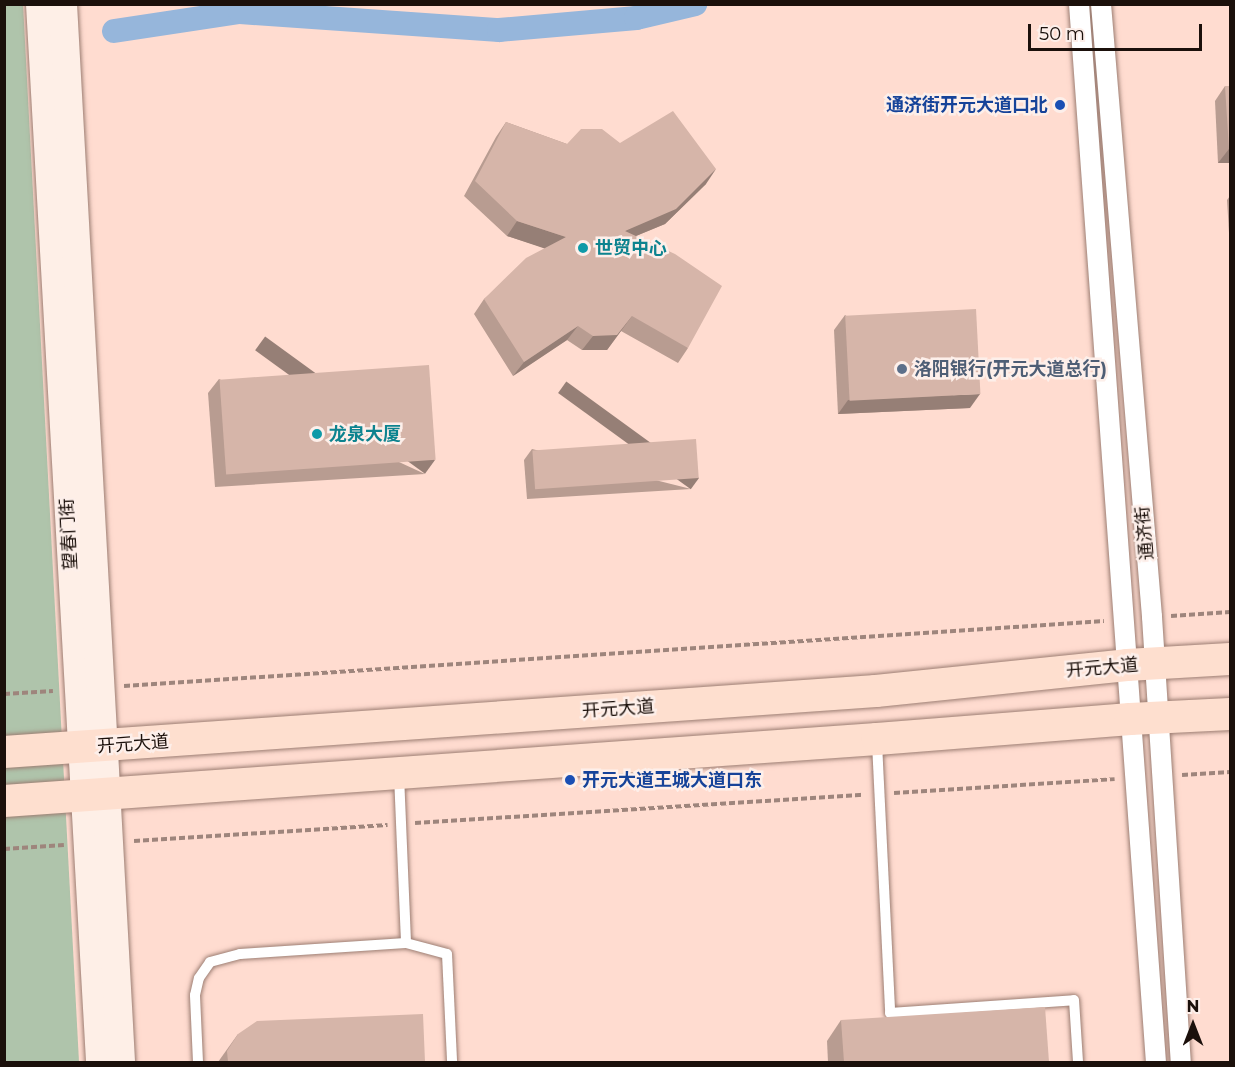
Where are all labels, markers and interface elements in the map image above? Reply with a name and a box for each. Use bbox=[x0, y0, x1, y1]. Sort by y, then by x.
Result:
scale bar bbox=[1031, 12, 1205, 50]
text: 50 m bbox=[1039, 23, 1085, 45]
place label: 通济街开元大道口北 bbox=[886, 94, 1048, 116]
marker: 通济街开元大道口北 bbox=[1053, 98, 1067, 112]
place label: 世贸中心 bbox=[595, 237, 667, 259]
marker: 世贸中心 bbox=[576, 241, 590, 255]
place label: 洛阳银行(开元大道总行) bbox=[914, 358, 1107, 380]
marker: 洛阳银行(开元大道总行) bbox=[895, 362, 909, 376]
place label: 龙泉大厦 bbox=[329, 423, 401, 445]
marker: 龙泉大厦 bbox=[310, 427, 324, 441]
street label: 望春门街 bbox=[56, 497, 82, 571]
street label: 通济街 bbox=[1132, 505, 1158, 561]
street label: 开元大道 bbox=[1065, 654, 1139, 682]
street label: 开元大道 bbox=[581, 696, 655, 722]
street label: 开元大道 bbox=[96, 731, 170, 757]
place label: 开元大道王城大道口东 bbox=[582, 769, 762, 791]
marker: 开元大道王城大道口东 bbox=[563, 773, 577, 787]
north arrow bbox=[1163, 995, 1223, 1055]
text: N bbox=[1187, 997, 1199, 1016]

